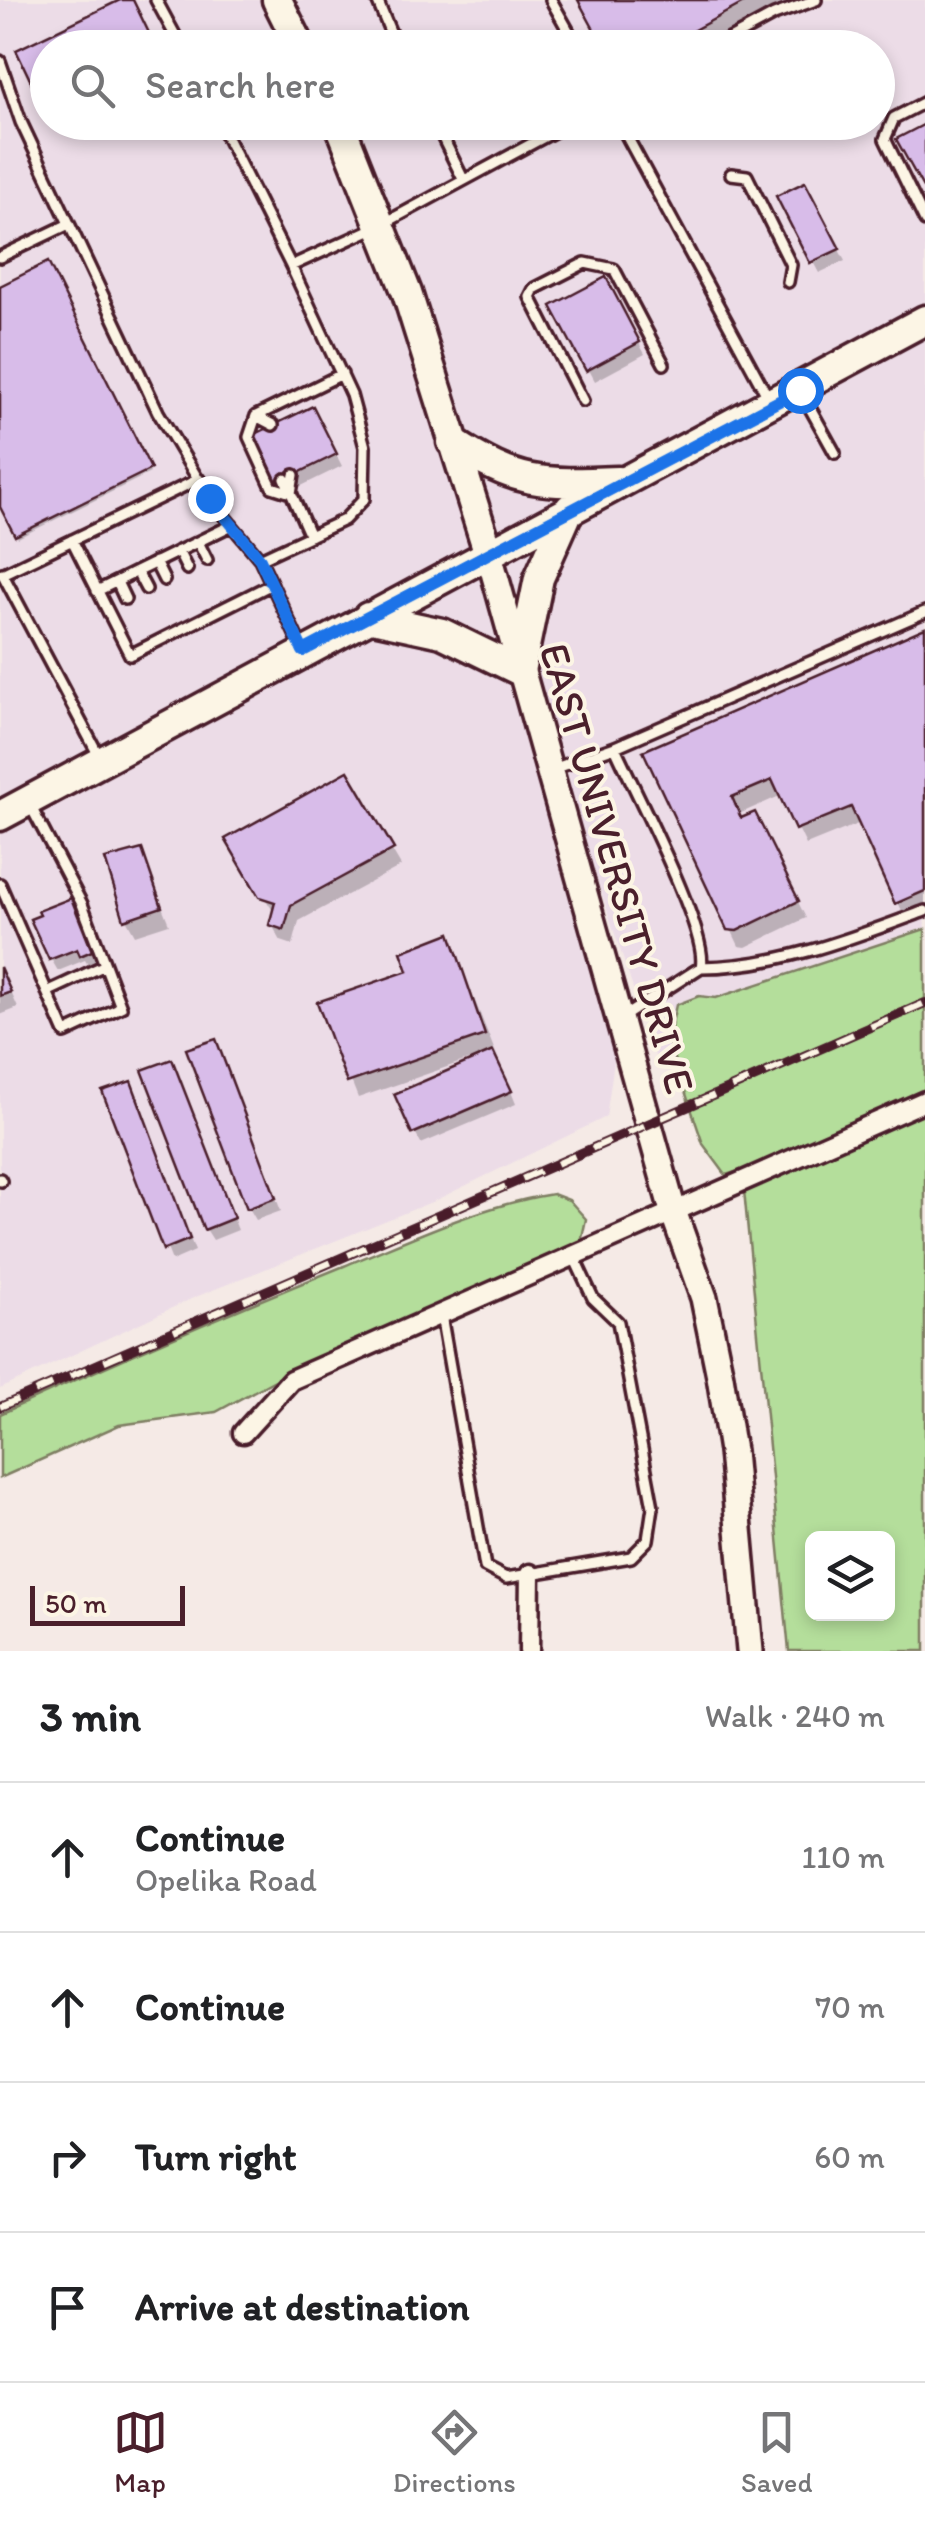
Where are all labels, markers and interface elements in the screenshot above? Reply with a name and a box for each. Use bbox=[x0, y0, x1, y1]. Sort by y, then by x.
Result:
search box bbox=[30, 30, 895, 140]
icon: search bbox=[65, 58, 120, 113]
text: Search here bbox=[145, 62, 336, 108]
route start bbox=[778, 368, 824, 414]
route end bbox=[188, 476, 234, 522]
street label: EAST UNIVERSITY DRIVE bbox=[529, 637, 706, 1099]
map controls bbox=[805, 1531, 895, 1621]
button: layers bbox=[805, 1531, 895, 1621]
scale bar bbox=[30, 1581, 185, 1626]
text: 50 m bbox=[45, 1586, 107, 1620]
text: 3 min bbox=[40, 1691, 141, 1742]
text: Walk · 240 m bbox=[705, 1697, 885, 1735]
text: Continue bbox=[135, 1815, 285, 1861]
icon: ahead bbox=[40, 1830, 95, 1885]
text: 110 m bbox=[801, 1838, 885, 1876]
text: Opelika Road bbox=[135, 1861, 317, 1899]
icon: ahead bbox=[40, 1980, 95, 2035]
text: Continue bbox=[135, 1984, 285, 2030]
text: 70 m bbox=[815, 1988, 885, 2026]
icon: right bbox=[40, 2130, 95, 2185]
text: Turn right bbox=[135, 2134, 297, 2180]
text: 60 m bbox=[814, 2138, 885, 2176]
icon: arrive bbox=[40, 2280, 95, 2335]
text: Arrive at destination bbox=[135, 2284, 470, 2330]
tab: Map bbox=[113, 2405, 168, 2499]
tab: Directions bbox=[393, 2405, 516, 2499]
tab: Saved bbox=[741, 2405, 812, 2499]

